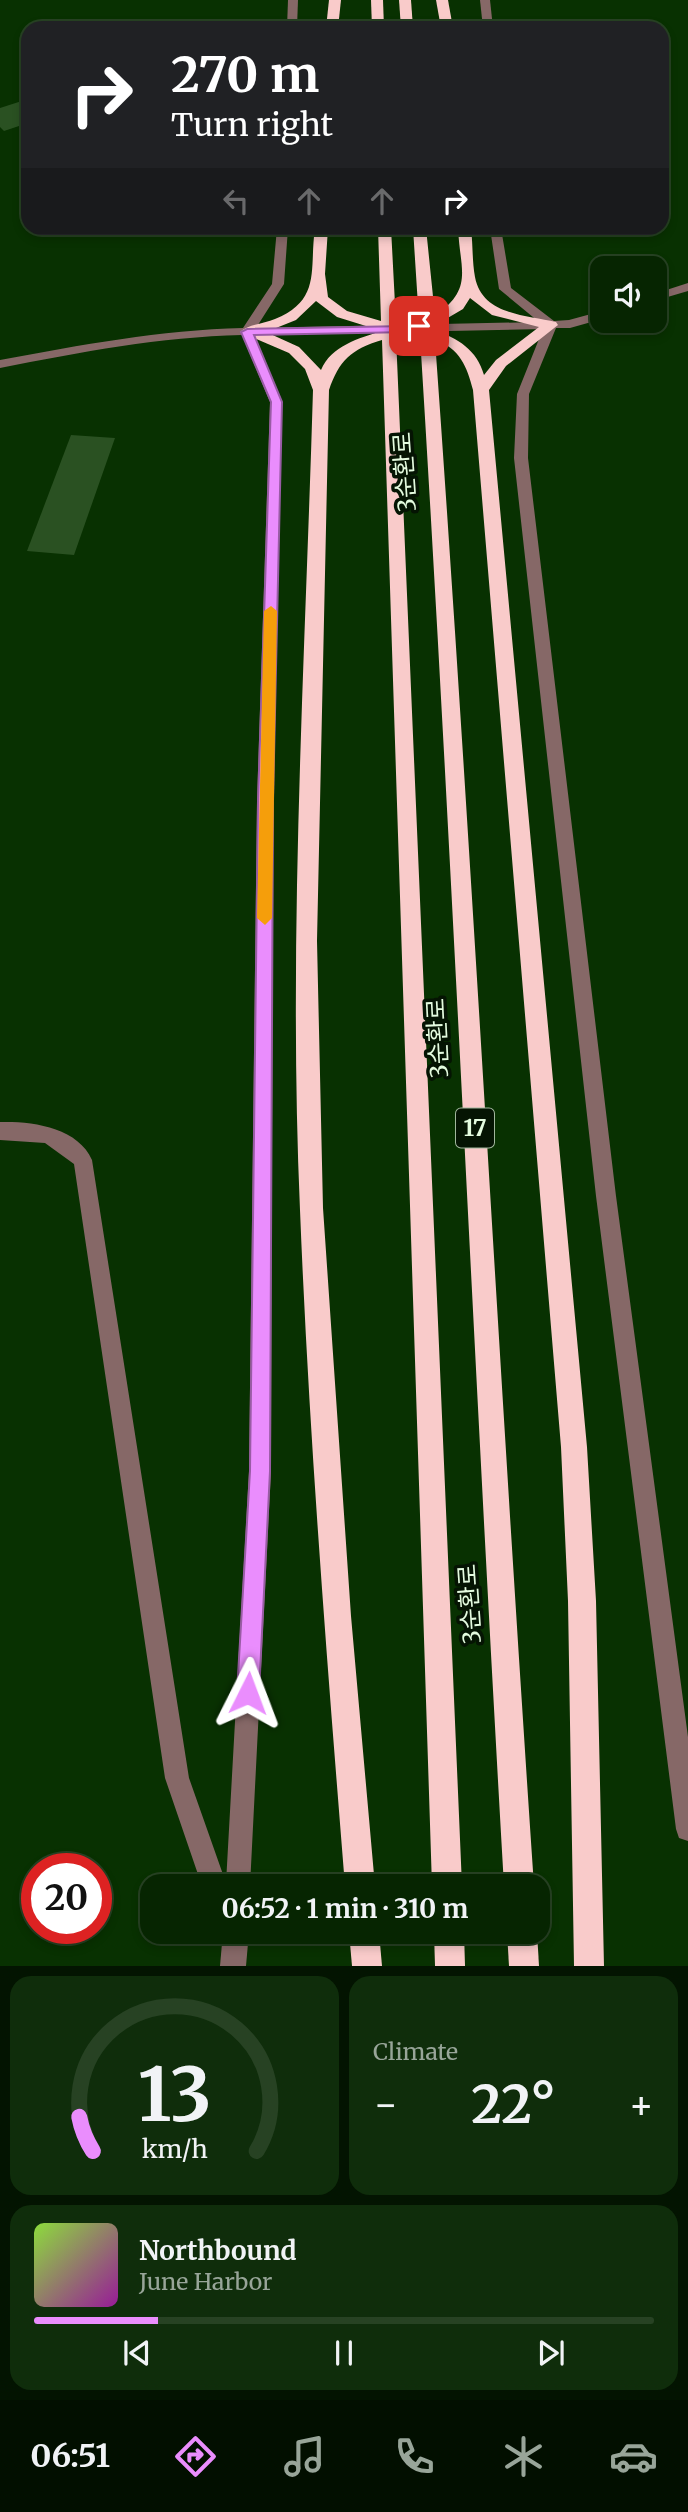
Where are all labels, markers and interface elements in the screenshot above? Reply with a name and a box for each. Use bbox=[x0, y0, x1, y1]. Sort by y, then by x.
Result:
text: 270 m bbox=[171, 44, 319, 105]
icon: right bbox=[56, 49, 147, 140]
text: Turn right bbox=[171, 105, 333, 145]
icon: left bbox=[217, 182, 255, 220]
icon: ahead bbox=[290, 182, 328, 220]
icon: ahead bbox=[363, 182, 401, 220]
icon: right bbox=[436, 182, 474, 220]
map controls bbox=[590, 256, 667, 333]
button: sound bbox=[590, 256, 667, 333]
pin bbox=[389, 296, 449, 356]
icon: arrive bbox=[400, 307, 438, 345]
street label: 3순환로 bbox=[386, 431, 423, 513]
street label: 3순환로 bbox=[420, 997, 455, 1079]
road number: 17 bbox=[456, 1108, 494, 1148]
street label: 3순환로 bbox=[451, 1563, 488, 1645]
position arrow bbox=[211, 1656, 285, 1730]
speed limit sign: 20 bbox=[21, 1853, 112, 1944]
text: 06:52 · 1 min · 310 m bbox=[222, 1892, 468, 1925]
text: Climate bbox=[373, 2037, 458, 2066]
text: 13 bbox=[138, 2050, 211, 2142]
text: 22° bbox=[471, 2072, 556, 2137]
text: − bbox=[373, 2081, 398, 2128]
text: + bbox=[629, 2081, 654, 2128]
text: km/h bbox=[141, 2133, 208, 2165]
text: Northbound bbox=[139, 2234, 297, 2267]
text: June Harbor bbox=[139, 2267, 272, 2296]
icon: previous bbox=[118, 2334, 156, 2372]
icon: pause bbox=[325, 2334, 363, 2372]
icon: next bbox=[532, 2334, 570, 2372]
icon: directions bbox=[171, 2432, 220, 2481]
icon: music bbox=[280, 2432, 329, 2481]
icon: phone bbox=[390, 2432, 439, 2481]
icon: climate bbox=[499, 2432, 548, 2481]
icon: car bbox=[609, 2432, 658, 2481]
text: 06:51 bbox=[30, 2436, 110, 2476]

